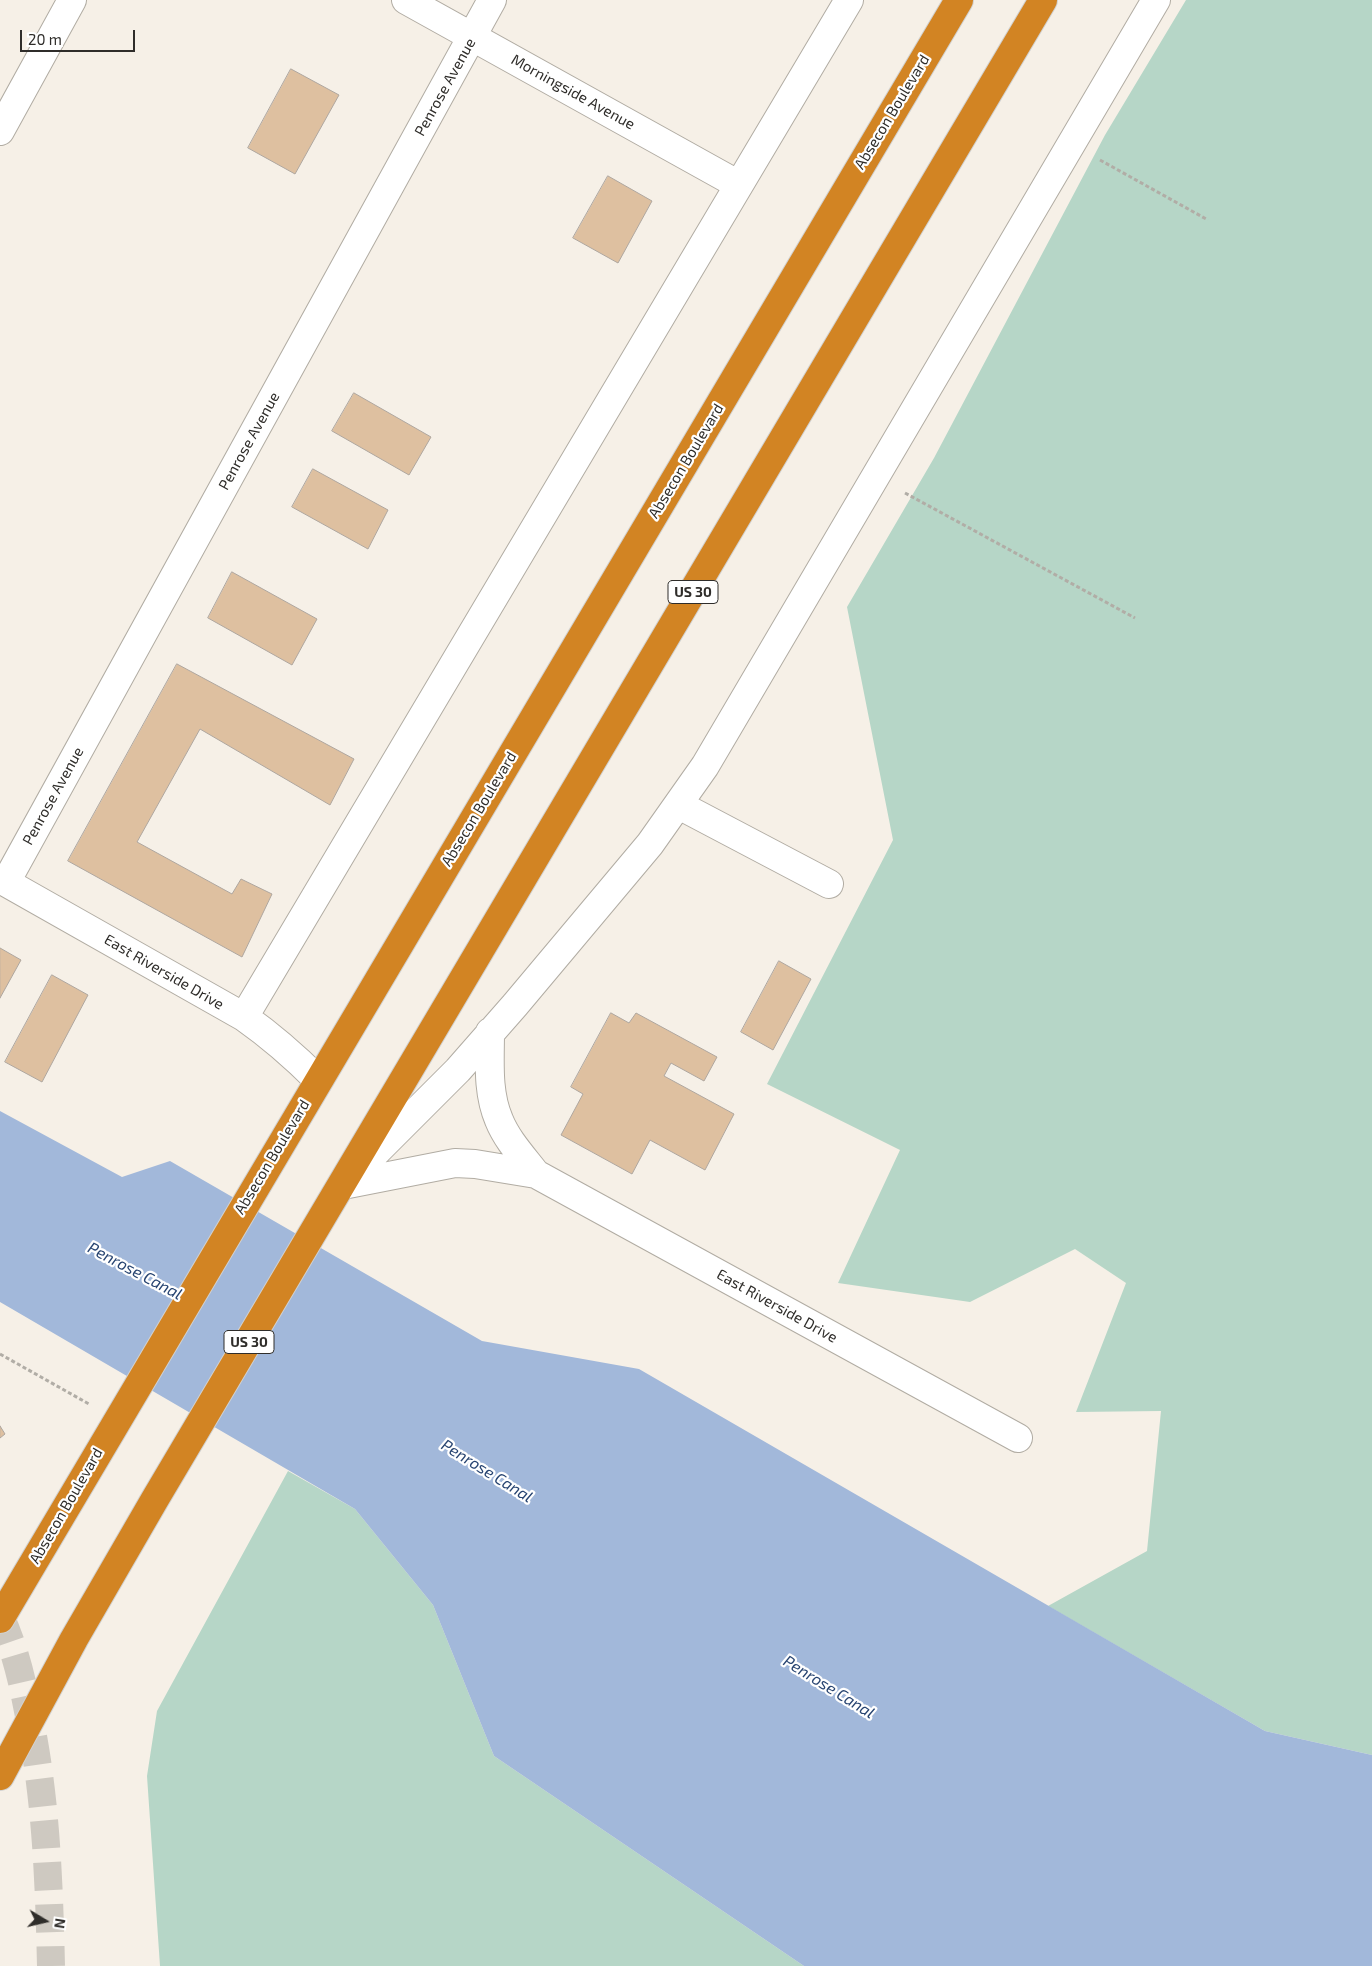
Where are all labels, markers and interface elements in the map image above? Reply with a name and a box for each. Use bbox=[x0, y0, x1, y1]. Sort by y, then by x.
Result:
scale bar bbox=[22, 20, 138, 52]
text: 20 m bbox=[28, 30, 62, 48]
street label: Penrose Avenue bbox=[411, 35, 479, 139]
street label: Morningside Avenue bbox=[508, 50, 638, 134]
street label: Absecon Boulevard bbox=[851, 51, 933, 173]
street label: Penrose Avenue bbox=[215, 389, 283, 493]
street label: Absecon Boulevard bbox=[645, 400, 727, 522]
road number: US 30 bbox=[668, 580, 718, 604]
street label: Penrose Avenue bbox=[19, 744, 87, 848]
street label: Absecon Boulevard bbox=[438, 748, 520, 870]
street label: East Riverside Drive bbox=[101, 930, 227, 1014]
street label: Absecon Boulevard bbox=[231, 1096, 313, 1218]
water label: Penrose Canal bbox=[85, 1238, 185, 1304]
street label: East Riverside Drive bbox=[714, 1265, 840, 1347]
road number: US 30 bbox=[224, 1330, 274, 1354]
water label: Penrose Canal bbox=[438, 1435, 536, 1507]
street label: Absecon Boulevard bbox=[26, 1445, 106, 1567]
water label: Penrose Canal bbox=[780, 1651, 878, 1723]
north arrow bbox=[20, 1896, 70, 1946]
text: N bbox=[51, 1917, 69, 1930]

